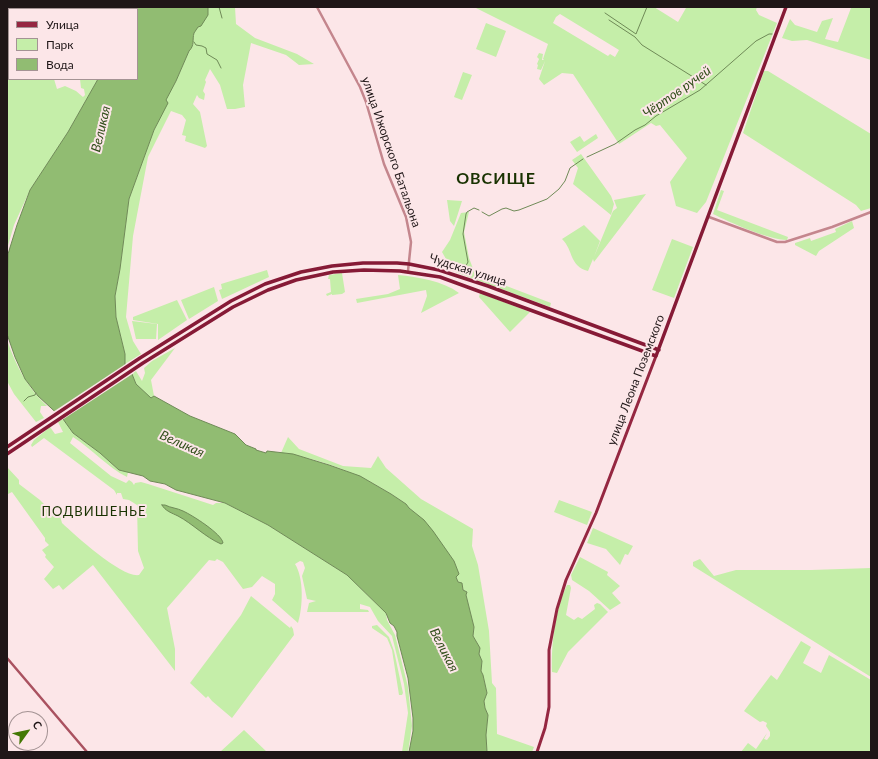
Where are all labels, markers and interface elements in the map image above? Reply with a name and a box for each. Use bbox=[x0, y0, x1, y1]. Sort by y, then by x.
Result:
legend bbox=[8, 8, 138, 80]
text: Улица bbox=[46, 17, 79, 32]
text: Парк bbox=[46, 37, 74, 52]
text: Вода bbox=[46, 57, 74, 72]
water label: Чёртов ручей bbox=[640, 63, 714, 121]
street label: улица Ижорского Батальона bbox=[358, 75, 424, 229]
water label: Великая bbox=[88, 104, 114, 154]
district label: ОВСИЩЕ bbox=[456, 169, 536, 189]
street label: Чудская улица bbox=[428, 251, 508, 289]
street label: улица Леона Поземского bbox=[604, 313, 668, 447]
water label: Великая bbox=[157, 427, 207, 461]
district label: ПОДВИШЕНЬЕ bbox=[42, 504, 146, 520]
water label: Великая bbox=[426, 626, 462, 674]
north arrow bbox=[8, 711, 48, 751]
text: С bbox=[30, 718, 45, 731]

